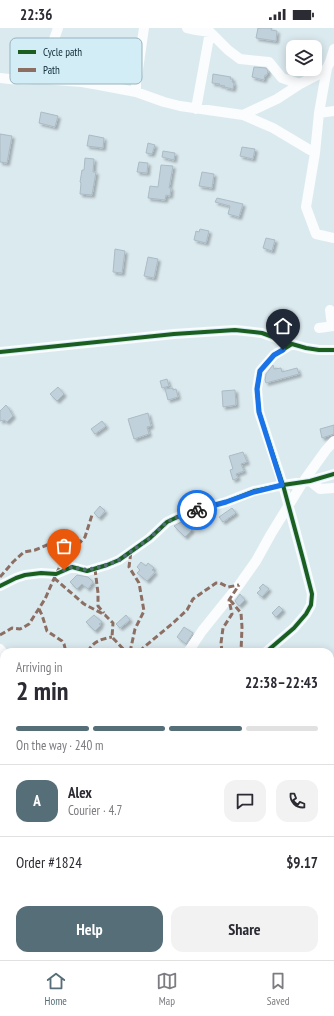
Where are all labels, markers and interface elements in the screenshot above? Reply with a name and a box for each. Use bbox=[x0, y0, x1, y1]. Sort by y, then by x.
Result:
text: 22:36 bbox=[20, 5, 52, 24]
legend bbox=[10, 38, 142, 84]
map controls bbox=[286, 40, 322, 76]
button: layers bbox=[286, 40, 322, 76]
text: Cycle path bbox=[43, 45, 82, 59]
text: Path bbox=[43, 63, 60, 77]
pin bbox=[266, 309, 300, 350]
icon: home bbox=[272, 315, 294, 337]
courier bbox=[177, 490, 217, 530]
icon: bike bbox=[186, 499, 208, 521]
pin bbox=[47, 529, 81, 570]
icon: bag bbox=[53, 535, 75, 557]
text: Arriving in bbox=[16, 659, 63, 676]
text: 22:38–22:43 bbox=[245, 673, 318, 692]
text: 2 min bbox=[16, 674, 69, 707]
text: On the way · 240 m bbox=[16, 737, 103, 754]
button: chat bbox=[224, 780, 266, 822]
button: phone bbox=[276, 780, 318, 822]
text: Alex bbox=[68, 783, 92, 802]
text: A bbox=[33, 791, 41, 810]
text: Courier · 4.7 bbox=[68, 802, 122, 819]
text: Order #1824 bbox=[16, 853, 82, 872]
text: $9.17 bbox=[286, 853, 318, 872]
button: Help bbox=[16, 906, 163, 952]
button: Share bbox=[171, 906, 318, 952]
tab: Home bbox=[44, 970, 67, 1008]
tab: Map bbox=[156, 970, 178, 1008]
tab: Saved bbox=[267, 970, 290, 1008]

